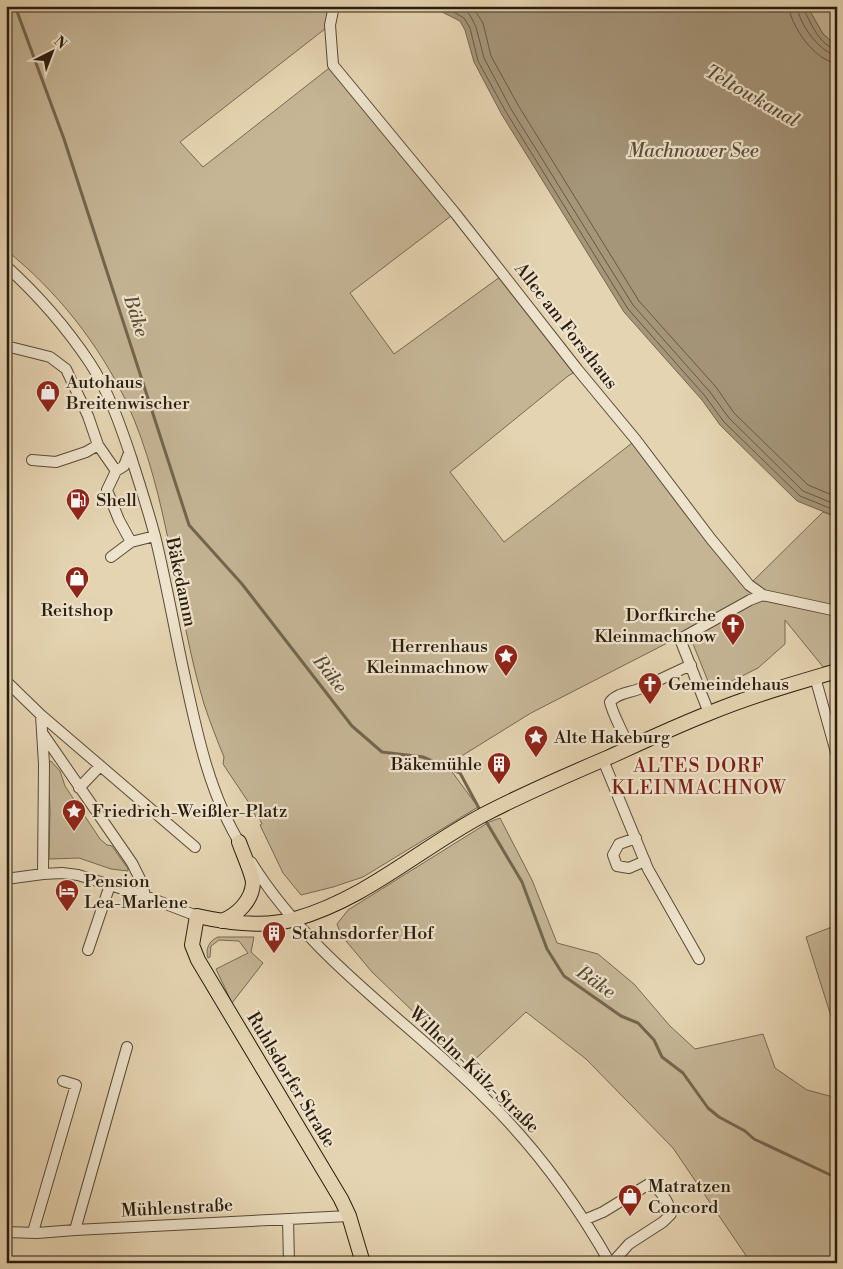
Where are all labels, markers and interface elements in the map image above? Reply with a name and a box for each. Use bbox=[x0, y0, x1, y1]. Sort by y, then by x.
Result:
north arrow bbox=[28, 28, 78, 78]
text: N bbox=[50, 33, 70, 53]
water label: Teltowkanal bbox=[701, 59, 803, 133]
water label: Machnower See bbox=[627, 139, 759, 163]
street label: Allee am Forsthaus bbox=[509, 257, 623, 394]
water label: Bäke bbox=[118, 291, 154, 340]
place label: Autohaus Breitenwischer bbox=[65, 371, 190, 415]
shop icon: Autohaus Breitenwischer bbox=[35, 379, 61, 413]
fuel station icon: Shell bbox=[65, 487, 91, 521]
place label: Shell bbox=[96, 489, 137, 512]
street label: Bäkedamm bbox=[160, 534, 202, 629]
shop icon: Reitshop bbox=[64, 565, 90, 599]
place label: Reitshop bbox=[41, 599, 113, 622]
place label: Dorfkirche Kleinmachnow bbox=[594, 604, 717, 648]
church icon: Dorfkirche Kleinmachnow bbox=[720, 612, 746, 646]
place label: Herrenhaus Kleinmachnow bbox=[366, 635, 489, 679]
place icon: Herrenhaus Kleinmachnow bbox=[493, 643, 519, 677]
water label: Bäke bbox=[307, 649, 352, 698]
church icon: Gemeindehaus bbox=[637, 671, 663, 705]
place label: Gemeindehaus bbox=[668, 673, 789, 696]
place icon: Alte Hakeburg bbox=[523, 724, 549, 758]
place label: Alte Hakeburg bbox=[553, 726, 671, 749]
building icon: Bäkemühle bbox=[486, 751, 512, 785]
place label: Bäkemühle bbox=[390, 753, 482, 776]
district label: ALTES DORF KLEINMACHNOW bbox=[611, 754, 787, 800]
place icon: Friedrich-Weißler-Platz bbox=[61, 798, 87, 832]
place label: Friedrich-Weißler-Platz bbox=[92, 800, 287, 823]
place label: Pension Lea-Marlene bbox=[84, 870, 188, 914]
hotel icon: Pension Lea-Marlene bbox=[54, 878, 80, 912]
building icon: Stahnsdorfer Hof bbox=[261, 920, 287, 954]
place label: Stahnsdorfer Hof bbox=[292, 922, 435, 945]
water label: Bäke bbox=[571, 960, 620, 1004]
street label: Wilhelm-Külz-Straße bbox=[403, 1001, 544, 1138]
street label: Ruhlsdorfer Straße bbox=[241, 1008, 341, 1152]
place label: Matratzen Concord bbox=[648, 1175, 731, 1219]
shop icon: Matratzen Concord bbox=[617, 1183, 643, 1217]
street label: Mühlenstraße bbox=[120, 1194, 234, 1222]

